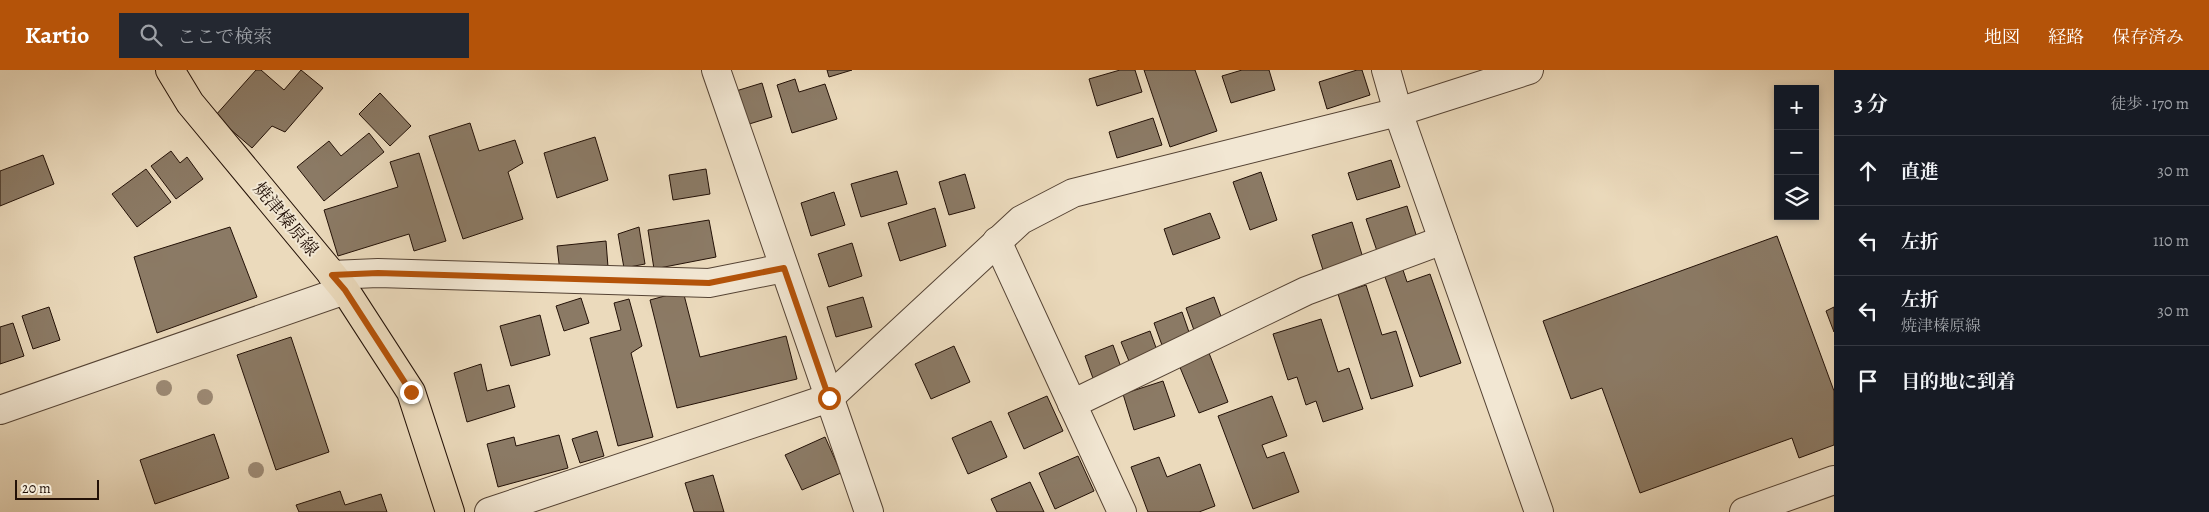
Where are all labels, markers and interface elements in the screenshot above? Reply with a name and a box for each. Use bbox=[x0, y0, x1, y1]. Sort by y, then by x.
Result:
search box bbox=[119, 13, 469, 58]
text: Kartio bbox=[25, 19, 89, 51]
icon: search bbox=[137, 21, 165, 49]
text: ここで検索 bbox=[177, 24, 272, 50]
text: 地図 bbox=[1984, 25, 2020, 49]
text: 経路 bbox=[2048, 25, 2084, 49]
text: 保存済み bbox=[2112, 25, 2184, 49]
map controls bbox=[1774, 85, 1819, 220]
button: + bbox=[1774, 85, 1819, 130]
text: 3 分 bbox=[1854, 90, 1888, 118]
text: 徒歩 · 170 m bbox=[2110, 93, 2189, 115]
button: − bbox=[1774, 130, 1819, 175]
icon: ahead bbox=[1854, 157, 1882, 185]
text: 直進 bbox=[1901, 159, 1939, 185]
text: 30 m bbox=[2157, 160, 2189, 182]
button: layers bbox=[1774, 175, 1819, 220]
street label: 焼津榛原線 bbox=[248, 177, 324, 261]
icon: left bbox=[1854, 227, 1882, 255]
text: 左折 bbox=[1901, 229, 1939, 255]
text: 110 m bbox=[2153, 230, 2189, 252]
text: 左折 bbox=[1901, 287, 1939, 313]
icon: left bbox=[1854, 297, 1882, 325]
text: 30 m bbox=[2157, 300, 2189, 322]
text: 焼津榛原線 bbox=[1901, 315, 1981, 337]
icon: arrive bbox=[1854, 367, 1882, 395]
text: 目的地に到着 bbox=[1901, 369, 2015, 395]
route end bbox=[400, 381, 423, 404]
route start bbox=[818, 387, 841, 410]
scale bar bbox=[15, 477, 99, 500]
text: 20 m bbox=[22, 479, 51, 498]

